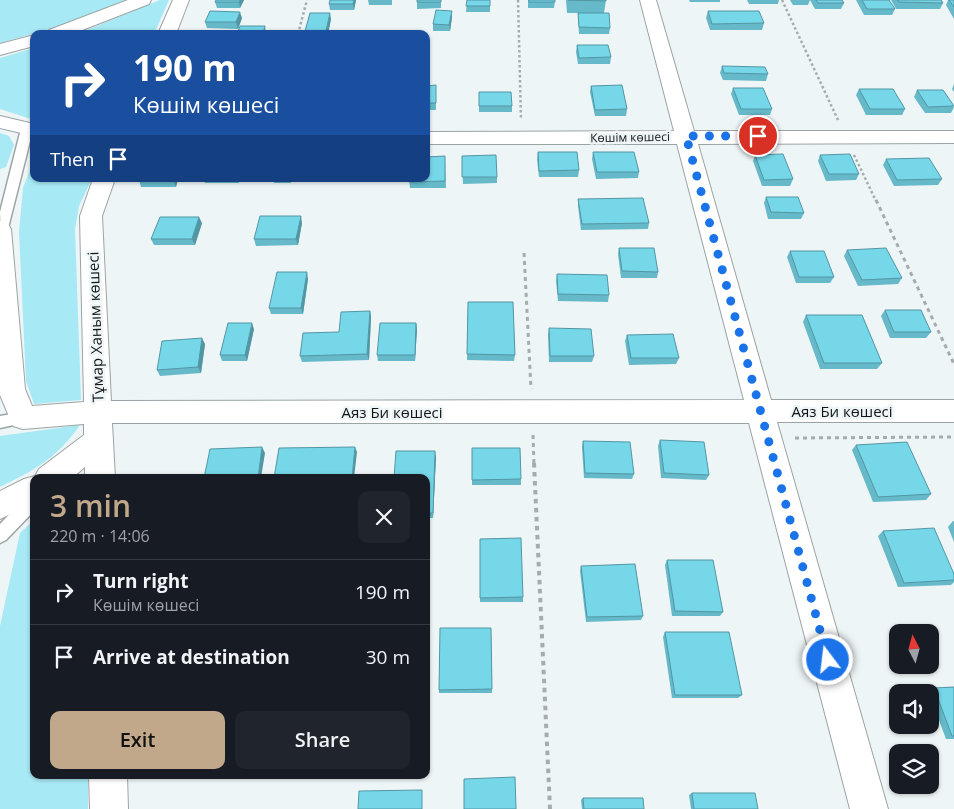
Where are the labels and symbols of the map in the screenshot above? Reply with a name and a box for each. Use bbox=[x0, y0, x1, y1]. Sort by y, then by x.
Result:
pin bbox=[737, 115, 779, 157]
street label: Көшім көшесі bbox=[590, 128, 670, 146]
street label: Тұмар Ханым көшесі bbox=[82, 251, 108, 403]
street label: Аяз Би көшесі bbox=[791, 401, 893, 421]
street label: Аяз Би көшесі bbox=[341, 402, 443, 422]
north arrow bbox=[889, 624, 939, 674]
position arrow bbox=[801, 633, 853, 685]

